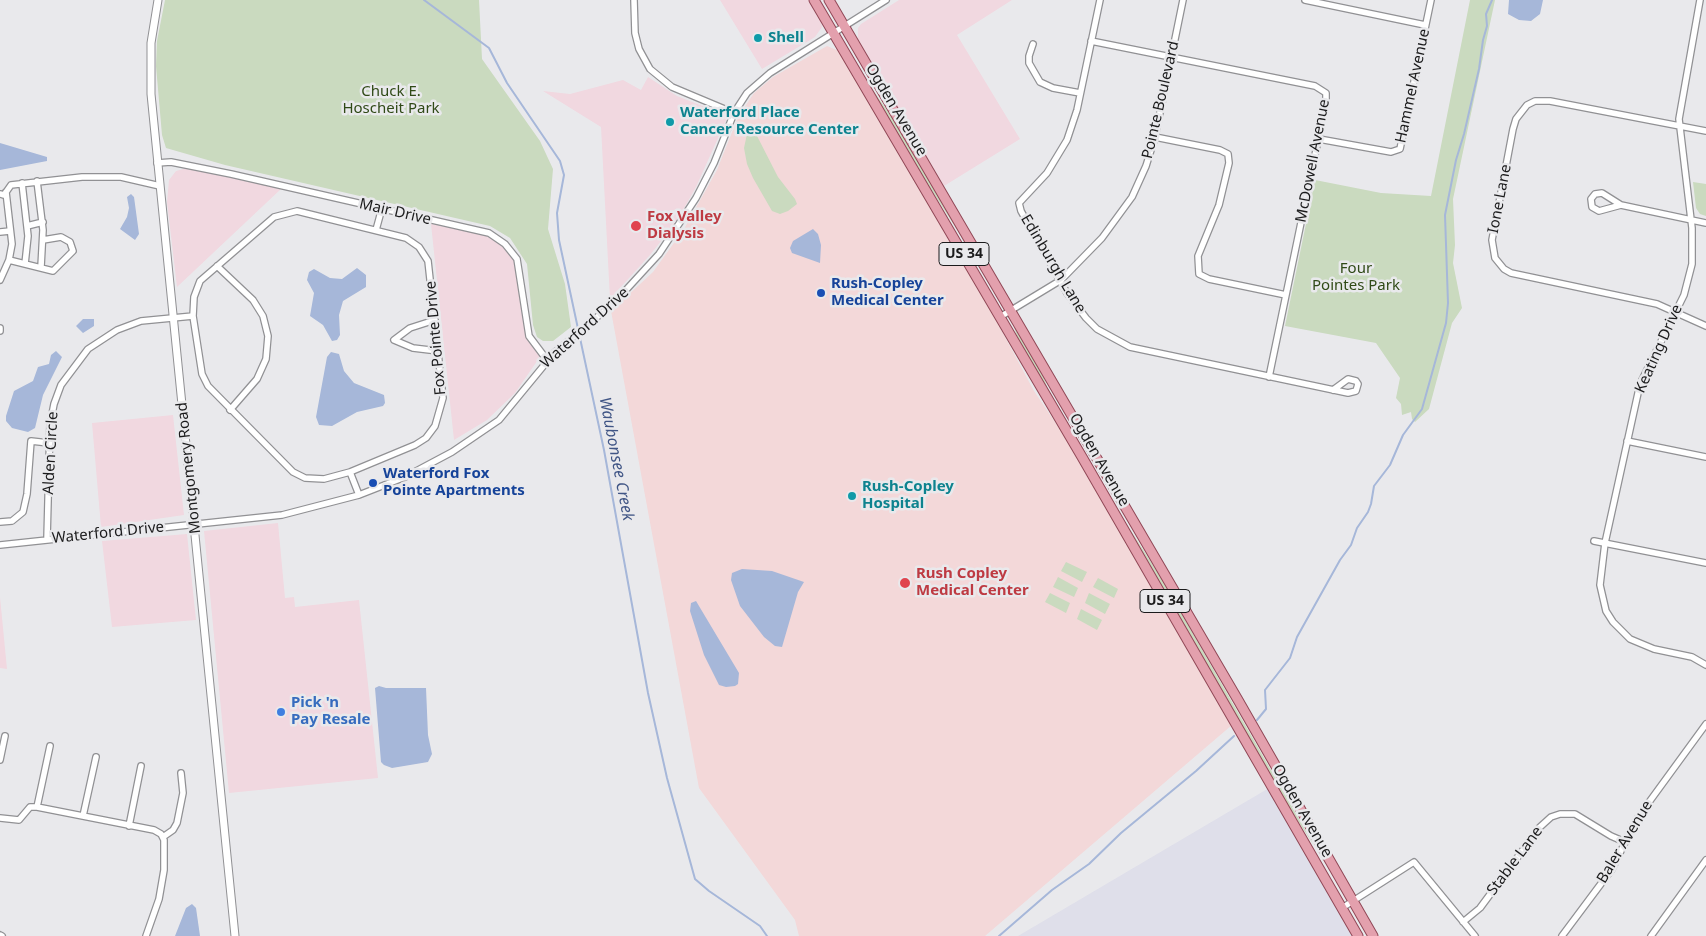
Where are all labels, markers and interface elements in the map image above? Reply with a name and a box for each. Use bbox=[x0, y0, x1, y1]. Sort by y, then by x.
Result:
street label: Hammel Avenue bbox=[1392, 27, 1434, 145]
place label: Shell bbox=[768, 29, 804, 47]
marker: Shell bbox=[752, 32, 764, 44]
street label: Pointe Boulevard bbox=[1139, 39, 1183, 161]
street label: Ogden Avenue bbox=[861, 61, 931, 159]
park label: Chuck E. Hoscheit Park bbox=[342, 83, 440, 118]
street label: McDowell Avenue bbox=[1292, 98, 1334, 224]
place label: Waterford Place Cancer Resource Center bbox=[680, 104, 859, 139]
marker: Waterford Place Cancer Resource Center bbox=[664, 116, 676, 128]
street label: Ione Lane bbox=[1485, 163, 1515, 235]
street label: Mair Drive bbox=[357, 195, 433, 229]
place label: Fox Valley Dialysis bbox=[647, 208, 721, 243]
street label: Edinburgh Lane bbox=[1017, 212, 1089, 316]
marker: Fox Valley Dialysis bbox=[629, 219, 643, 233]
road number: US 34 bbox=[939, 242, 989, 266]
park label: Four Pointes Park bbox=[1312, 260, 1400, 295]
place label: Rush-Copley Medical Center bbox=[831, 275, 944, 310]
street label: Fox Pointe Drive bbox=[422, 280, 450, 396]
street label: Waterford Drive bbox=[537, 284, 633, 372]
marker: Rush-Copley Medical Center bbox=[815, 287, 827, 299]
street label: Keating Drive bbox=[1631, 302, 1687, 396]
water label: Waubonsee Creek bbox=[595, 396, 637, 522]
street label: Montgomery Road bbox=[173, 401, 205, 535]
street label: Ogden Avenue bbox=[1065, 410, 1133, 510]
street label: Alden Circle bbox=[40, 411, 62, 495]
place label: Waterford Fox Pointe Apartments bbox=[383, 465, 525, 500]
marker: Waterford Fox Pointe Apartments bbox=[367, 477, 379, 489]
place label: Rush-Copley Hospital bbox=[862, 478, 954, 513]
marker: Rush-Copley Hospital bbox=[846, 490, 858, 502]
street label: Waterford Drive bbox=[51, 518, 165, 548]
place label: Rush Copley Medical Center bbox=[916, 565, 1029, 600]
marker: Rush Copley Medical Center bbox=[898, 576, 912, 590]
road number: US 34 bbox=[1140, 590, 1190, 612]
place label: Pick 'n Pay Resale bbox=[291, 694, 370, 729]
marker: Pick 'n Pay Resale bbox=[275, 706, 287, 718]
street label: Ogden Avenue bbox=[1268, 761, 1336, 861]
street label: Baler Avenue bbox=[1593, 797, 1657, 887]
street label: Stable Lane bbox=[1483, 823, 1547, 899]

